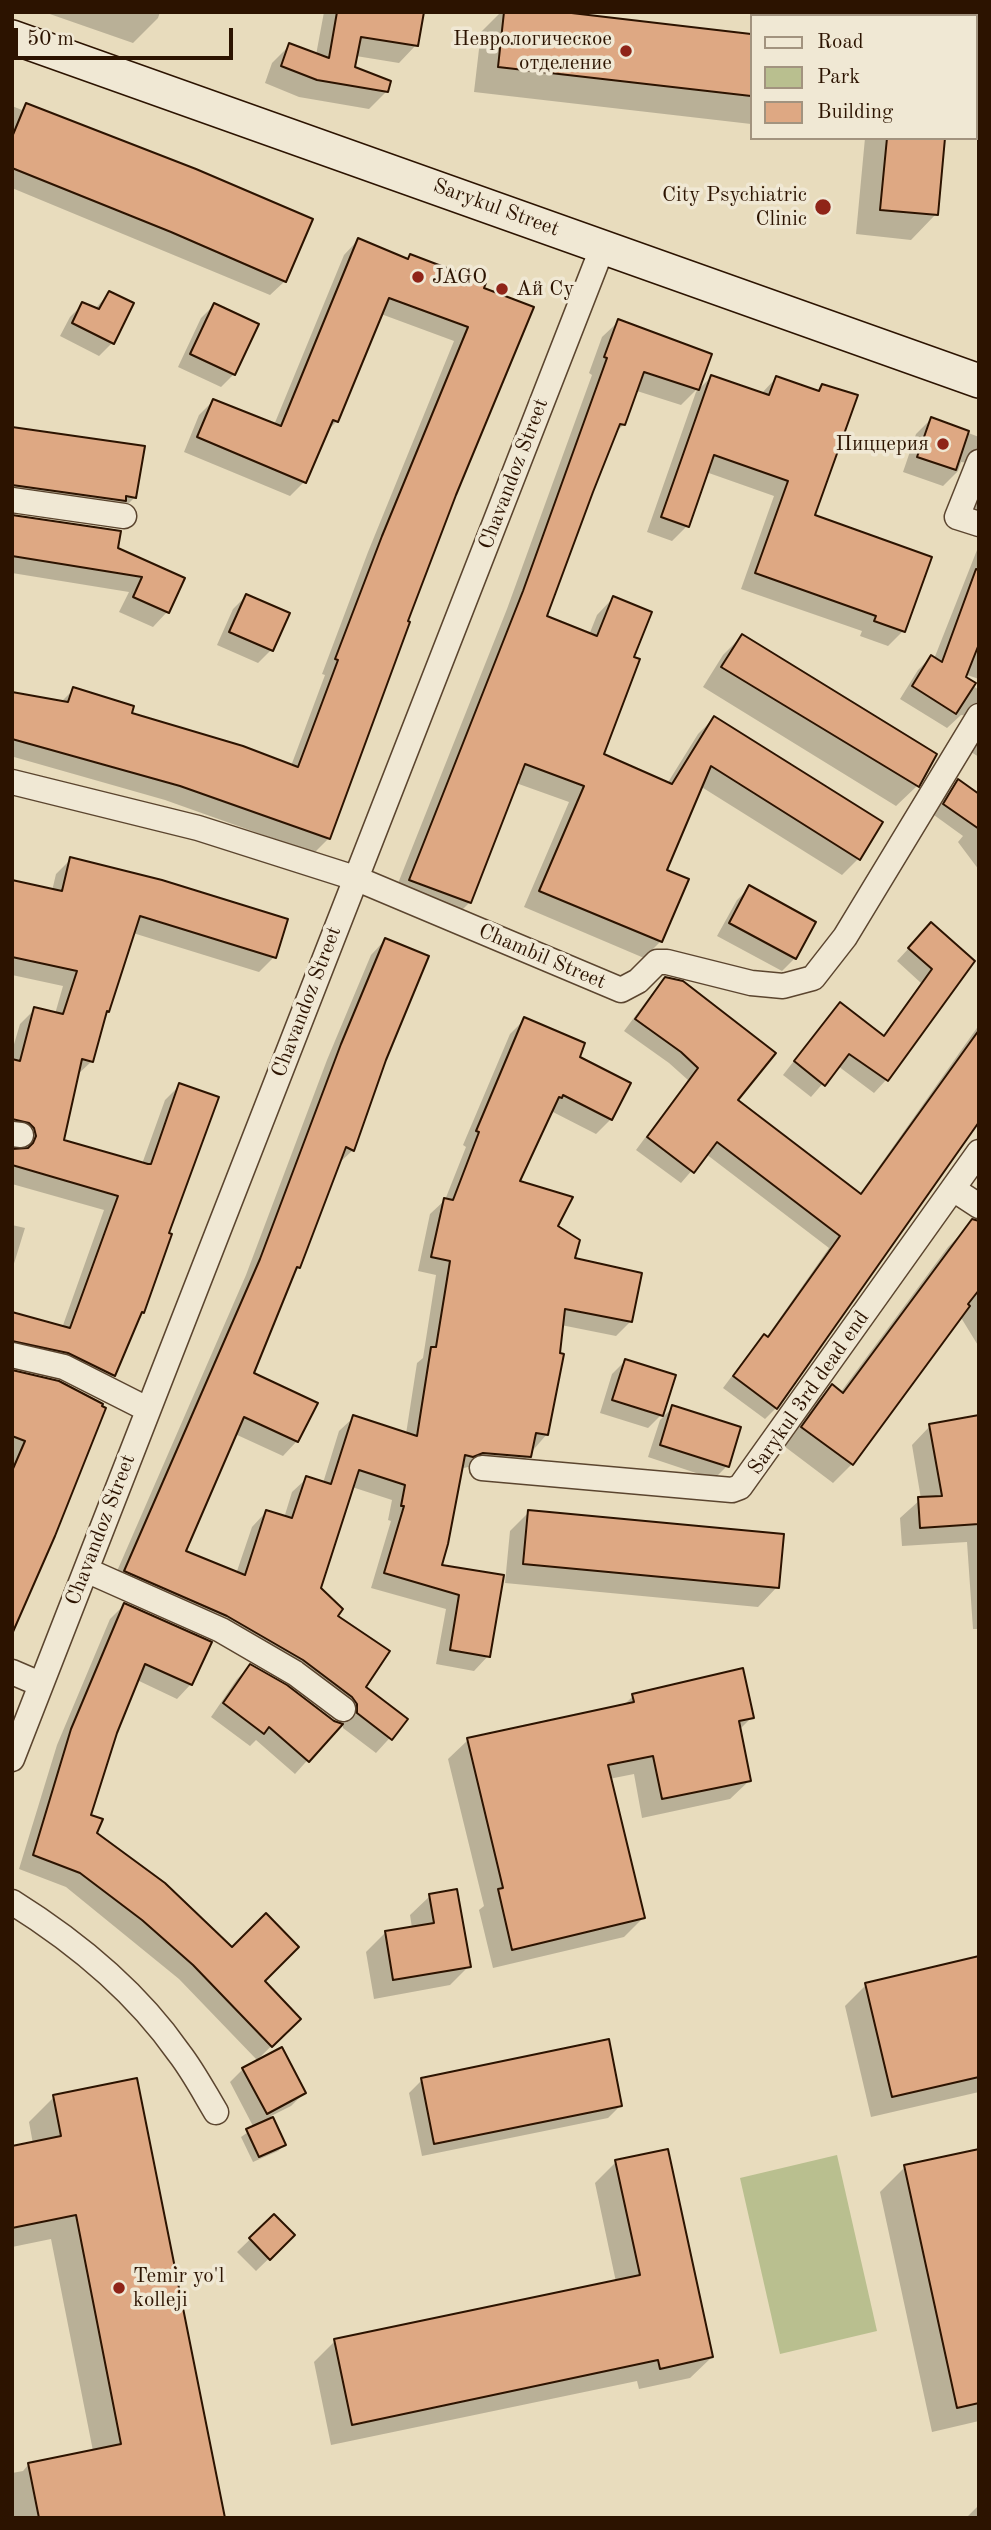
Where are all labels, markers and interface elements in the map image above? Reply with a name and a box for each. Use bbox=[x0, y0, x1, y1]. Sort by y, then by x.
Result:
scale bar bbox=[18, 14, 236, 58]
legend bbox=[750, 14, 977, 140]
place label: Неврологическое отделение bbox=[453, 26, 612, 76]
text: 50 m bbox=[27, 29, 74, 50]
text: Road bbox=[817, 32, 864, 53]
marker: Неврологическое отделение bbox=[618, 43, 634, 59]
text: Park bbox=[817, 67, 860, 88]
text: Building bbox=[817, 102, 893, 123]
street label: Sarykul Street bbox=[429, 174, 563, 242]
place label: City Psychiatric Clinic bbox=[662, 182, 807, 232]
marker: City Psychiatric Clinic bbox=[813, 197, 833, 217]
place label: JAGO bbox=[432, 264, 487, 290]
marker: JAGO bbox=[410, 269, 426, 285]
place label: Ай Су bbox=[516, 276, 574, 302]
marker: Ай Су bbox=[494, 281, 510, 297]
street label: Chavandoz Street bbox=[474, 395, 554, 553]
place label: Пиццерия bbox=[835, 431, 929, 457]
marker: Пиццерия bbox=[935, 436, 951, 452]
street label: Chambil Street bbox=[474, 919, 610, 995]
street label: Chavandoz Street bbox=[267, 923, 347, 1081]
street label: Sarykul 3rd dead end bbox=[743, 1306, 875, 1480]
street label: Chavandoz Street bbox=[61, 1451, 141, 1609]
place label: Temir yo'l kolleji bbox=[133, 2263, 224, 2313]
marker: Temir yo'l kolleji bbox=[111, 2280, 127, 2296]

